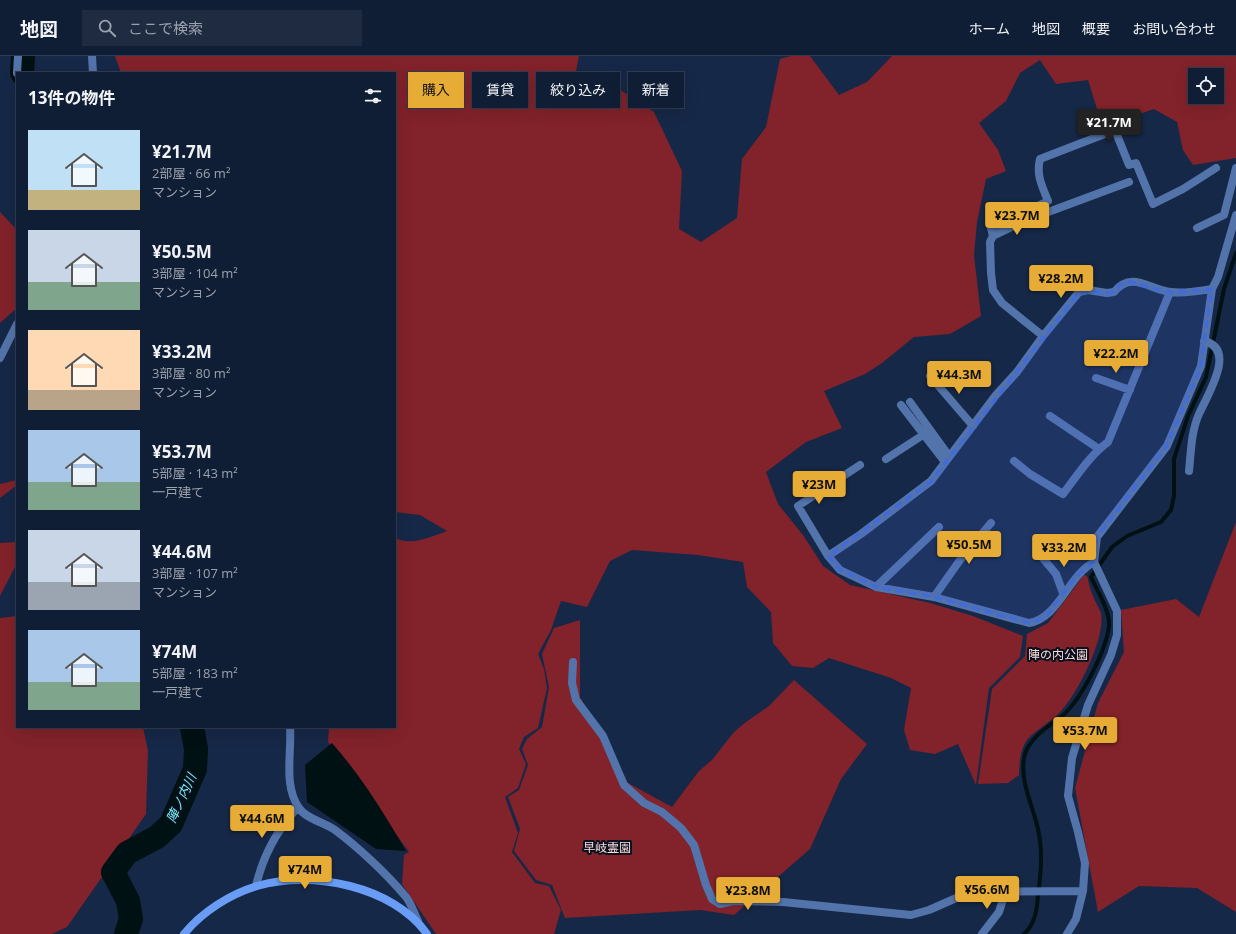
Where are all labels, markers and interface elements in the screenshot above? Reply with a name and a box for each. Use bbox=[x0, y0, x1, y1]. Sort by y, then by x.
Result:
search box bbox=[82, 10, 362, 46]
text: 地図 bbox=[20, 16, 58, 42]
icon: search bbox=[96, 17, 118, 39]
text: ここで検索 bbox=[128, 18, 203, 38]
text: ホーム bbox=[968, 19, 1010, 38]
text: 地図 bbox=[1032, 19, 1060, 38]
text: 概要 bbox=[1082, 19, 1110, 38]
text: お問い合わせ bbox=[1132, 19, 1216, 38]
map controls bbox=[1188, 68, 1224, 104]
button: locate bbox=[1188, 68, 1224, 104]
chip: 購入 bbox=[408, 72, 464, 108]
chip: 賃貸 bbox=[472, 72, 528, 108]
chip: 絞り込み bbox=[536, 72, 620, 108]
chip: 新着 bbox=[628, 72, 684, 108]
icon: filters bbox=[362, 85, 384, 107]
text: 13件の物件 bbox=[28, 86, 115, 109]
pin: ¥21.7M bbox=[1076, 109, 1142, 143]
text: ¥21.7M bbox=[1086, 113, 1132, 131]
text: ¥21.7M bbox=[152, 140, 212, 163]
icon: home bbox=[60, 146, 108, 194]
text: 2部屋 · 66 m² bbox=[152, 164, 230, 182]
text: マンション bbox=[152, 183, 217, 201]
pin: ¥23.7M bbox=[984, 202, 1050, 236]
text: ¥23.7M bbox=[994, 206, 1040, 224]
text: ¥50.5M bbox=[152, 240, 212, 263]
icon: home bbox=[60, 246, 108, 294]
text: 3部屋 · 104 m² bbox=[152, 264, 238, 282]
pin: ¥28.2M bbox=[1028, 265, 1094, 299]
text: ¥28.2M bbox=[1038, 269, 1084, 287]
text: マンション bbox=[152, 283, 217, 301]
text: ¥33.2M bbox=[152, 340, 212, 363]
pin: ¥22.2M bbox=[1083, 340, 1149, 374]
text: ¥22.2M bbox=[1093, 344, 1139, 362]
icon: home bbox=[60, 346, 108, 394]
pin: ¥44.3M bbox=[926, 361, 992, 395]
text: 3部屋 · 80 m² bbox=[152, 364, 230, 382]
text: ¥44.3M bbox=[936, 365, 982, 383]
text: マンション bbox=[152, 383, 217, 401]
text: ¥53.7M bbox=[152, 440, 212, 463]
icon: home bbox=[60, 446, 108, 494]
text: 5部屋 · 143 m² bbox=[152, 464, 238, 482]
pin: ¥23M bbox=[795, 471, 843, 505]
text: ¥23M bbox=[802, 475, 836, 493]
text: 一戸建て bbox=[152, 483, 204, 501]
pin: ¥50.5M bbox=[936, 531, 1002, 565]
pin: ¥33.2M bbox=[1031, 534, 1097, 568]
text: ¥50.5M bbox=[946, 535, 992, 553]
text: ¥33.2M bbox=[1041, 538, 1087, 556]
text: ¥44.6M bbox=[152, 540, 212, 563]
icon: home bbox=[60, 546, 108, 594]
text: 3部屋 · 107 m² bbox=[152, 564, 238, 582]
text: マンション bbox=[152, 583, 217, 601]
text: ¥74M bbox=[152, 640, 197, 663]
icon: home bbox=[60, 646, 108, 694]
park label: 陣の内公園 bbox=[1028, 646, 1088, 663]
text: 5部屋 · 183 m² bbox=[152, 664, 238, 682]
text: 一戸建て bbox=[152, 683, 204, 701]
pin: ¥53.7M bbox=[1052, 717, 1118, 751]
text: ¥53.7M bbox=[1062, 721, 1108, 739]
water label: 陣ノ内川 bbox=[162, 769, 201, 825]
pin: ¥44.6M bbox=[229, 805, 295, 839]
text: ¥44.6M bbox=[239, 809, 285, 827]
park label: 早岐霊園 bbox=[583, 839, 631, 856]
pin: ¥74M bbox=[281, 856, 329, 890]
text: ¥74M bbox=[288, 860, 322, 878]
pin: ¥56.6M bbox=[954, 876, 1020, 910]
pin: ¥23.8M bbox=[715, 877, 781, 911]
text: ¥56.6M bbox=[964, 880, 1010, 898]
text: ¥23.8M bbox=[725, 881, 771, 899]

